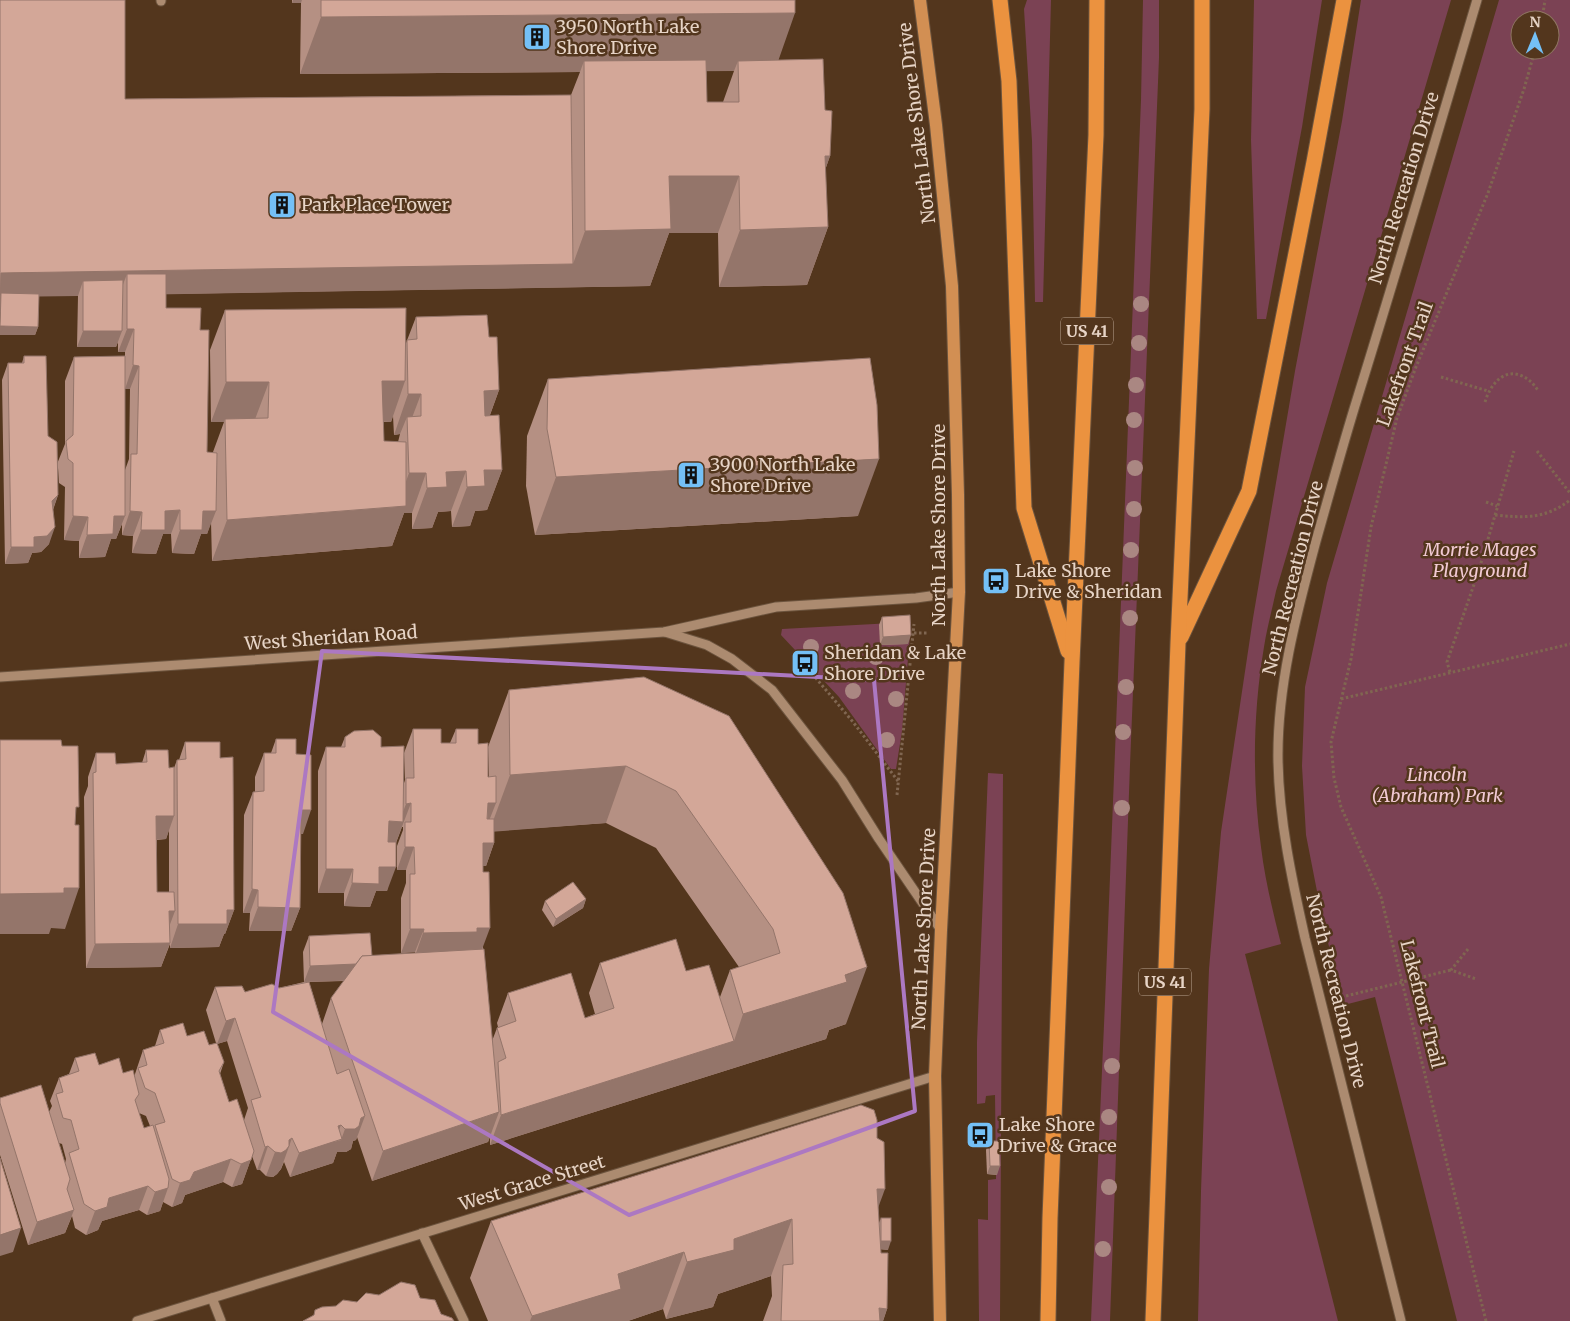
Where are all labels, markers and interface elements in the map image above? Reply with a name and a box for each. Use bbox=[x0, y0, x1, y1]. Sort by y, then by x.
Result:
north arrow bbox=[1510, 10, 1560, 60]
text: N bbox=[1530, 13, 1541, 31]
place label: 3950 North Lake Shore Drive bbox=[556, 15, 699, 59]
street label: North Lake Shore Drive bbox=[893, 21, 940, 225]
building icon: 3950 North Lake Shore Drive bbox=[522, 22, 552, 52]
street label: North Recreation Drive bbox=[1363, 89, 1444, 287]
building icon: Park Place Tower bbox=[267, 190, 297, 220]
place label: Park Place Tower bbox=[301, 193, 450, 216]
street label: Lakefront Trail bbox=[1371, 298, 1438, 429]
road number: US 41 bbox=[1061, 318, 1113, 344]
street label: North Lake Shore Drive bbox=[927, 424, 950, 626]
place label: 3900 North Lake Shore Drive bbox=[710, 453, 855, 497]
building icon: 3900 North Lake Shore Drive bbox=[676, 460, 706, 490]
street label: North Recreation Drive bbox=[1257, 478, 1328, 677]
park label: Morrie Mages Playground bbox=[1422, 538, 1537, 582]
place label: Lake Shore Drive & Sheridan bbox=[1015, 559, 1162, 603]
bus stop icon: Lake Shore Drive & Sheridan bbox=[981, 566, 1011, 596]
street label: West Sheridan Road bbox=[243, 620, 418, 655]
place label: Sheridan & Lake Shore Drive bbox=[824, 641, 966, 685]
bus stop icon: Sheridan & Lake Shore Drive bbox=[790, 648, 820, 678]
park label: Lincoln (Abraham) Park bbox=[1371, 763, 1503, 807]
street label: North Lake Shore Drive bbox=[907, 827, 940, 1031]
street label: North Recreation Drive bbox=[1301, 891, 1372, 1090]
street label: Lakefront Trail bbox=[1395, 937, 1450, 1071]
road number: US 41 bbox=[1139, 969, 1191, 996]
place label: Lake Shore Drive & Grace bbox=[999, 1113, 1117, 1157]
bus stop icon: Lake Shore Drive & Grace bbox=[965, 1120, 995, 1150]
street label: West Grace Street bbox=[455, 1149, 608, 1216]

